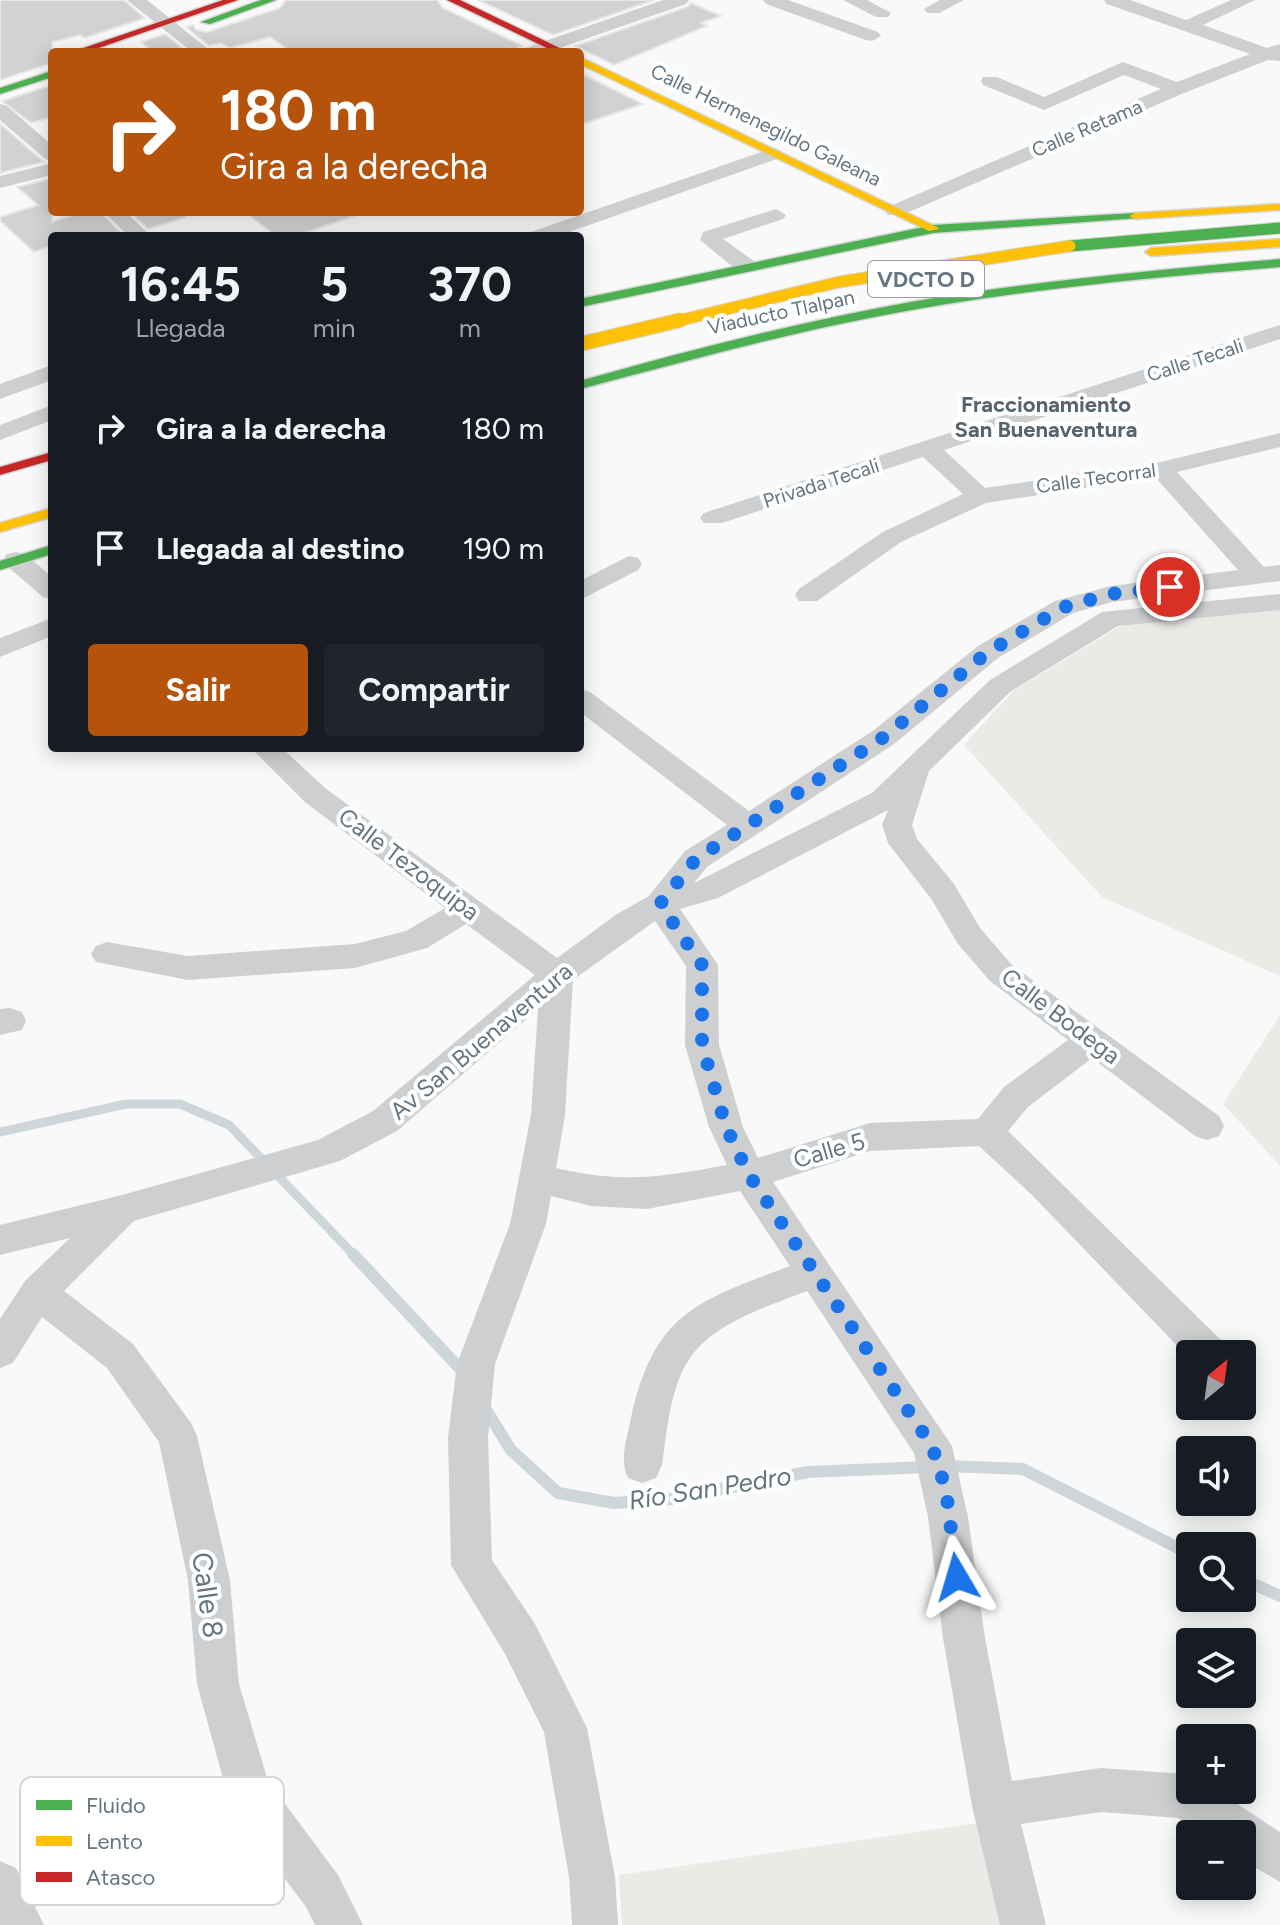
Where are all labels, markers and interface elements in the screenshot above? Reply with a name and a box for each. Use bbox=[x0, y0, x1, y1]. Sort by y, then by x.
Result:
street label: Calle Hermenegildo Galeana bbox=[647, 59, 885, 191]
text: 180 m bbox=[220, 77, 376, 144]
icon: right bbox=[88, 80, 192, 184]
street label: Calle Retama bbox=[1028, 94, 1146, 162]
text: Gira a la derecha bbox=[220, 145, 488, 188]
text: 16:45 bbox=[120, 255, 241, 313]
text: 5 bbox=[320, 255, 348, 313]
text: 370 bbox=[428, 255, 512, 313]
road number: VDCTO D bbox=[868, 261, 984, 297]
street label: Viaducto Tlalpan bbox=[705, 285, 857, 339]
text: Llegada bbox=[135, 312, 226, 344]
text: min bbox=[313, 312, 356, 344]
text: m bbox=[459, 312, 481, 344]
street label: Calle Tecali bbox=[1144, 333, 1246, 387]
district label: Fraccionamiento San Buenaventura bbox=[955, 391, 1137, 443]
icon: right bbox=[88, 406, 132, 450]
text: Gira a la derecha bbox=[156, 410, 386, 447]
text: 180 m bbox=[461, 410, 544, 447]
street label: Privada Tecali bbox=[760, 453, 882, 513]
street label: Calle Tecorral bbox=[1035, 458, 1157, 498]
icon: arrive bbox=[88, 526, 132, 570]
text: Llegada al destino bbox=[156, 530, 404, 567]
text: 190 m bbox=[462, 530, 544, 567]
pin bbox=[1136, 553, 1204, 621]
icon: arrive bbox=[1148, 565, 1192, 609]
button: Salir bbox=[88, 644, 308, 736]
button: Compartir bbox=[324, 644, 544, 736]
street label: Calle Tezoquipa bbox=[333, 802, 485, 926]
street label: Av San Buenaventura bbox=[384, 956, 578, 1126]
street label: Calle Bodega bbox=[996, 962, 1126, 1070]
street label: Calle 5 bbox=[790, 1126, 868, 1174]
north arrow bbox=[1176, 1340, 1256, 1420]
map controls bbox=[1176, 1340, 1256, 1900]
button: sound bbox=[1176, 1436, 1256, 1516]
water label: Río San Pedro bbox=[626, 1459, 794, 1517]
button: search bbox=[1176, 1532, 1256, 1612]
position arrow bbox=[915, 1535, 999, 1619]
street label: Calle 8 bbox=[185, 1550, 231, 1640]
button: layers bbox=[1176, 1628, 1256, 1708]
button: + bbox=[1176, 1724, 1256, 1804]
legend bbox=[20, 1777, 284, 1905]
text: Fluido bbox=[86, 1792, 146, 1819]
button: − bbox=[1176, 1820, 1256, 1900]
text: Lento bbox=[86, 1828, 143, 1855]
text: Atasco bbox=[86, 1864, 155, 1891]

